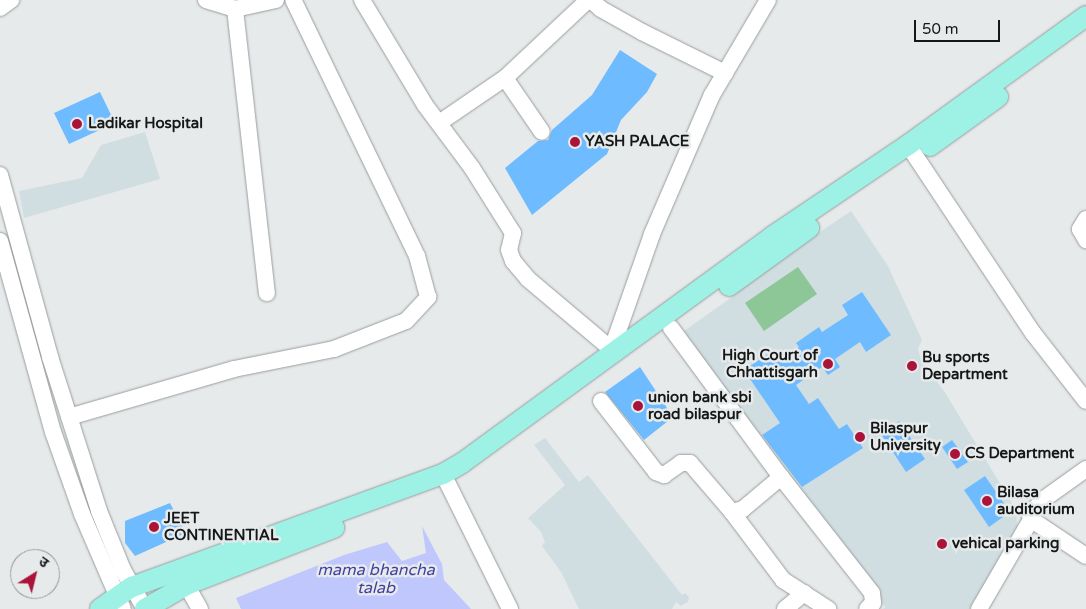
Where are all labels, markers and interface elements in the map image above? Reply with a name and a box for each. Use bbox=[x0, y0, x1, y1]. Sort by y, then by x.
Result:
scale bar bbox=[916, 10, 1002, 42]
text: 50 m bbox=[922, 20, 959, 38]
place label: Ladikar Hospital bbox=[88, 115, 203, 133]
marker: Ladikar Hospital bbox=[70, 117, 84, 131]
place label: YASH PALACE bbox=[585, 133, 689, 151]
marker: YASH PALACE bbox=[569, 136, 581, 148]
place label: High Court of Chhattisgarh bbox=[722, 346, 818, 381]
place label: Bu sports Department bbox=[922, 348, 1008, 383]
marker: High Court of Chhattisgarh bbox=[822, 358, 834, 370]
marker: Bu sports Department bbox=[906, 360, 918, 372]
place label: union bank sbi road bilaspur bbox=[648, 388, 752, 423]
marker: union bank sbi road bilaspur bbox=[632, 400, 644, 412]
place label: Bilaspur University bbox=[870, 419, 941, 454]
marker: Bilaspur University bbox=[854, 431, 866, 443]
place label: CS Department bbox=[965, 445, 1074, 463]
marker: CS Department bbox=[949, 448, 961, 460]
place label: Bilasa auditorium bbox=[997, 483, 1075, 518]
marker: Bilasa auditorium bbox=[981, 495, 993, 507]
place label: JEET CONTINENTIAL bbox=[164, 509, 279, 544]
marker: JEET CONTINENTIAL bbox=[148, 521, 160, 533]
place label: vehical parking bbox=[952, 535, 1059, 553]
marker: vehical parking bbox=[936, 538, 948, 550]
north arrow bbox=[10, 549, 60, 599]
text: उ bbox=[35, 553, 52, 572]
water label: mama bhancha talab bbox=[317, 560, 435, 598]

